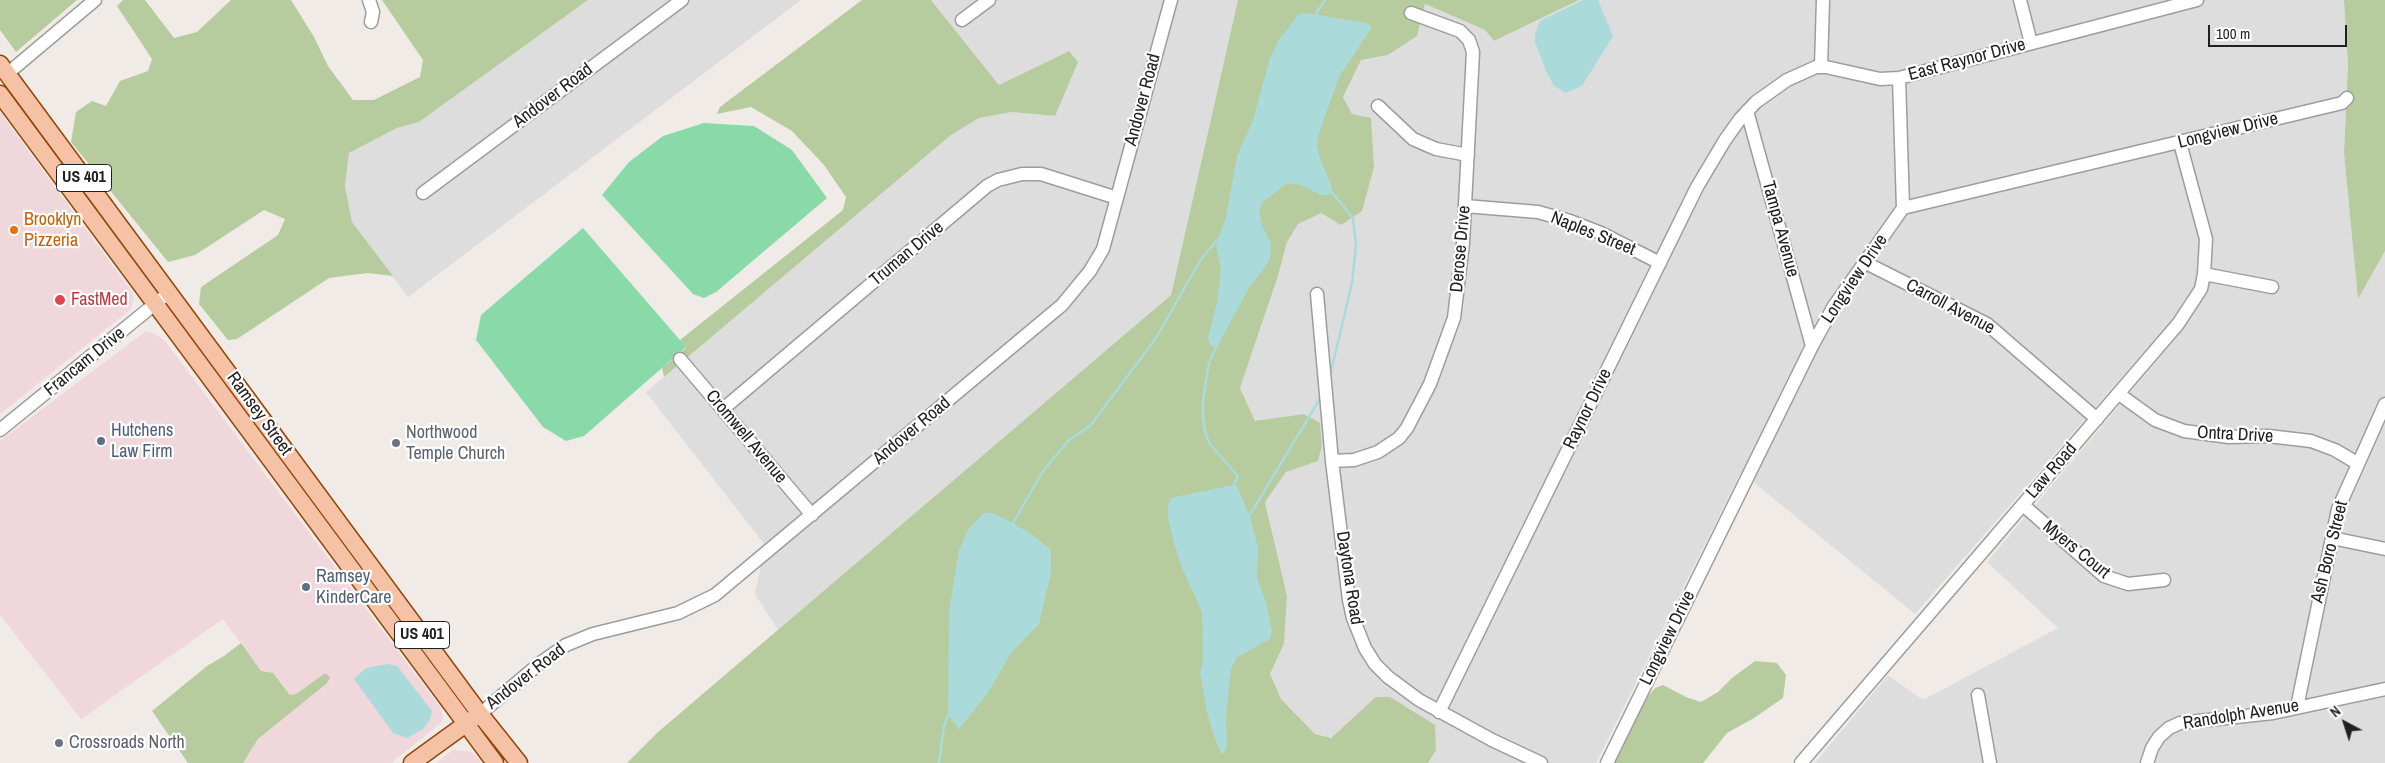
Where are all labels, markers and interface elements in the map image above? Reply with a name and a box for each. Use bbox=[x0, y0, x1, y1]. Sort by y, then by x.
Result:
scale bar bbox=[2210, 15, 2349, 47]
text: 100 m bbox=[2216, 23, 2250, 44]
street label: East Raynor Drive bbox=[1906, 34, 2028, 86]
street label: Andover Road bbox=[1120, 52, 1166, 148]
street label: Andover Road bbox=[509, 59, 597, 133]
street label: Longview Drive bbox=[2176, 108, 2280, 154]
road number: US 401 bbox=[56, 164, 112, 192]
street label: Tampa Avenue bbox=[1757, 179, 1803, 279]
street label: Derose Drive bbox=[1446, 205, 1476, 293]
street label: Naples Street bbox=[1547, 207, 1639, 261]
place label: Brooklyn Pizzeria bbox=[24, 209, 81, 252]
street label: Truman Drive bbox=[866, 217, 948, 291]
marker: Brooklyn Pizzeria bbox=[8, 224, 20, 236]
street label: Longview Drive bbox=[1817, 230, 1893, 328]
street label: Carroll Avenue bbox=[1902, 275, 1998, 339]
place label: FastMed bbox=[71, 289, 128, 311]
marker: FastMed bbox=[53, 293, 67, 307]
street label: Francam Drive bbox=[40, 323, 130, 401]
street label: Raynor Drive bbox=[1559, 365, 1617, 453]
street label: Ramsey Street bbox=[222, 368, 296, 460]
street label: Cromwell Avenue bbox=[701, 386, 791, 488]
street label: Andover Road bbox=[869, 392, 955, 470]
place label: Hutchens Law Firm bbox=[111, 420, 173, 462]
place label: Northwood Temple Church bbox=[406, 422, 505, 464]
street label: Ontra Drive bbox=[2196, 422, 2274, 448]
marker: Hutchens Law Firm bbox=[95, 435, 107, 447]
marker: Northwood Temple Church bbox=[390, 437, 402, 449]
street label: Law Road bbox=[2022, 439, 2082, 503]
street label: Ash Boro Street bbox=[2307, 499, 2353, 605]
street label: Myers Court bbox=[2038, 516, 2114, 584]
street label: Daytona Road bbox=[1331, 530, 1367, 626]
place label: Ramsey KinderCare bbox=[316, 566, 391, 608]
marker: Ramsey KinderCare bbox=[300, 581, 312, 593]
street label: Longview Drive bbox=[1636, 587, 1700, 689]
road number: US 401 bbox=[394, 622, 450, 648]
street label: Andover Road bbox=[482, 639, 570, 715]
street label: Randolph Avenue bbox=[2181, 695, 2301, 735]
north arrow bbox=[2320, 698, 2370, 748]
text: N bbox=[2326, 702, 2344, 721]
place label: Crossroads North bbox=[69, 732, 185, 754]
marker: Crossroads North bbox=[53, 737, 65, 749]

